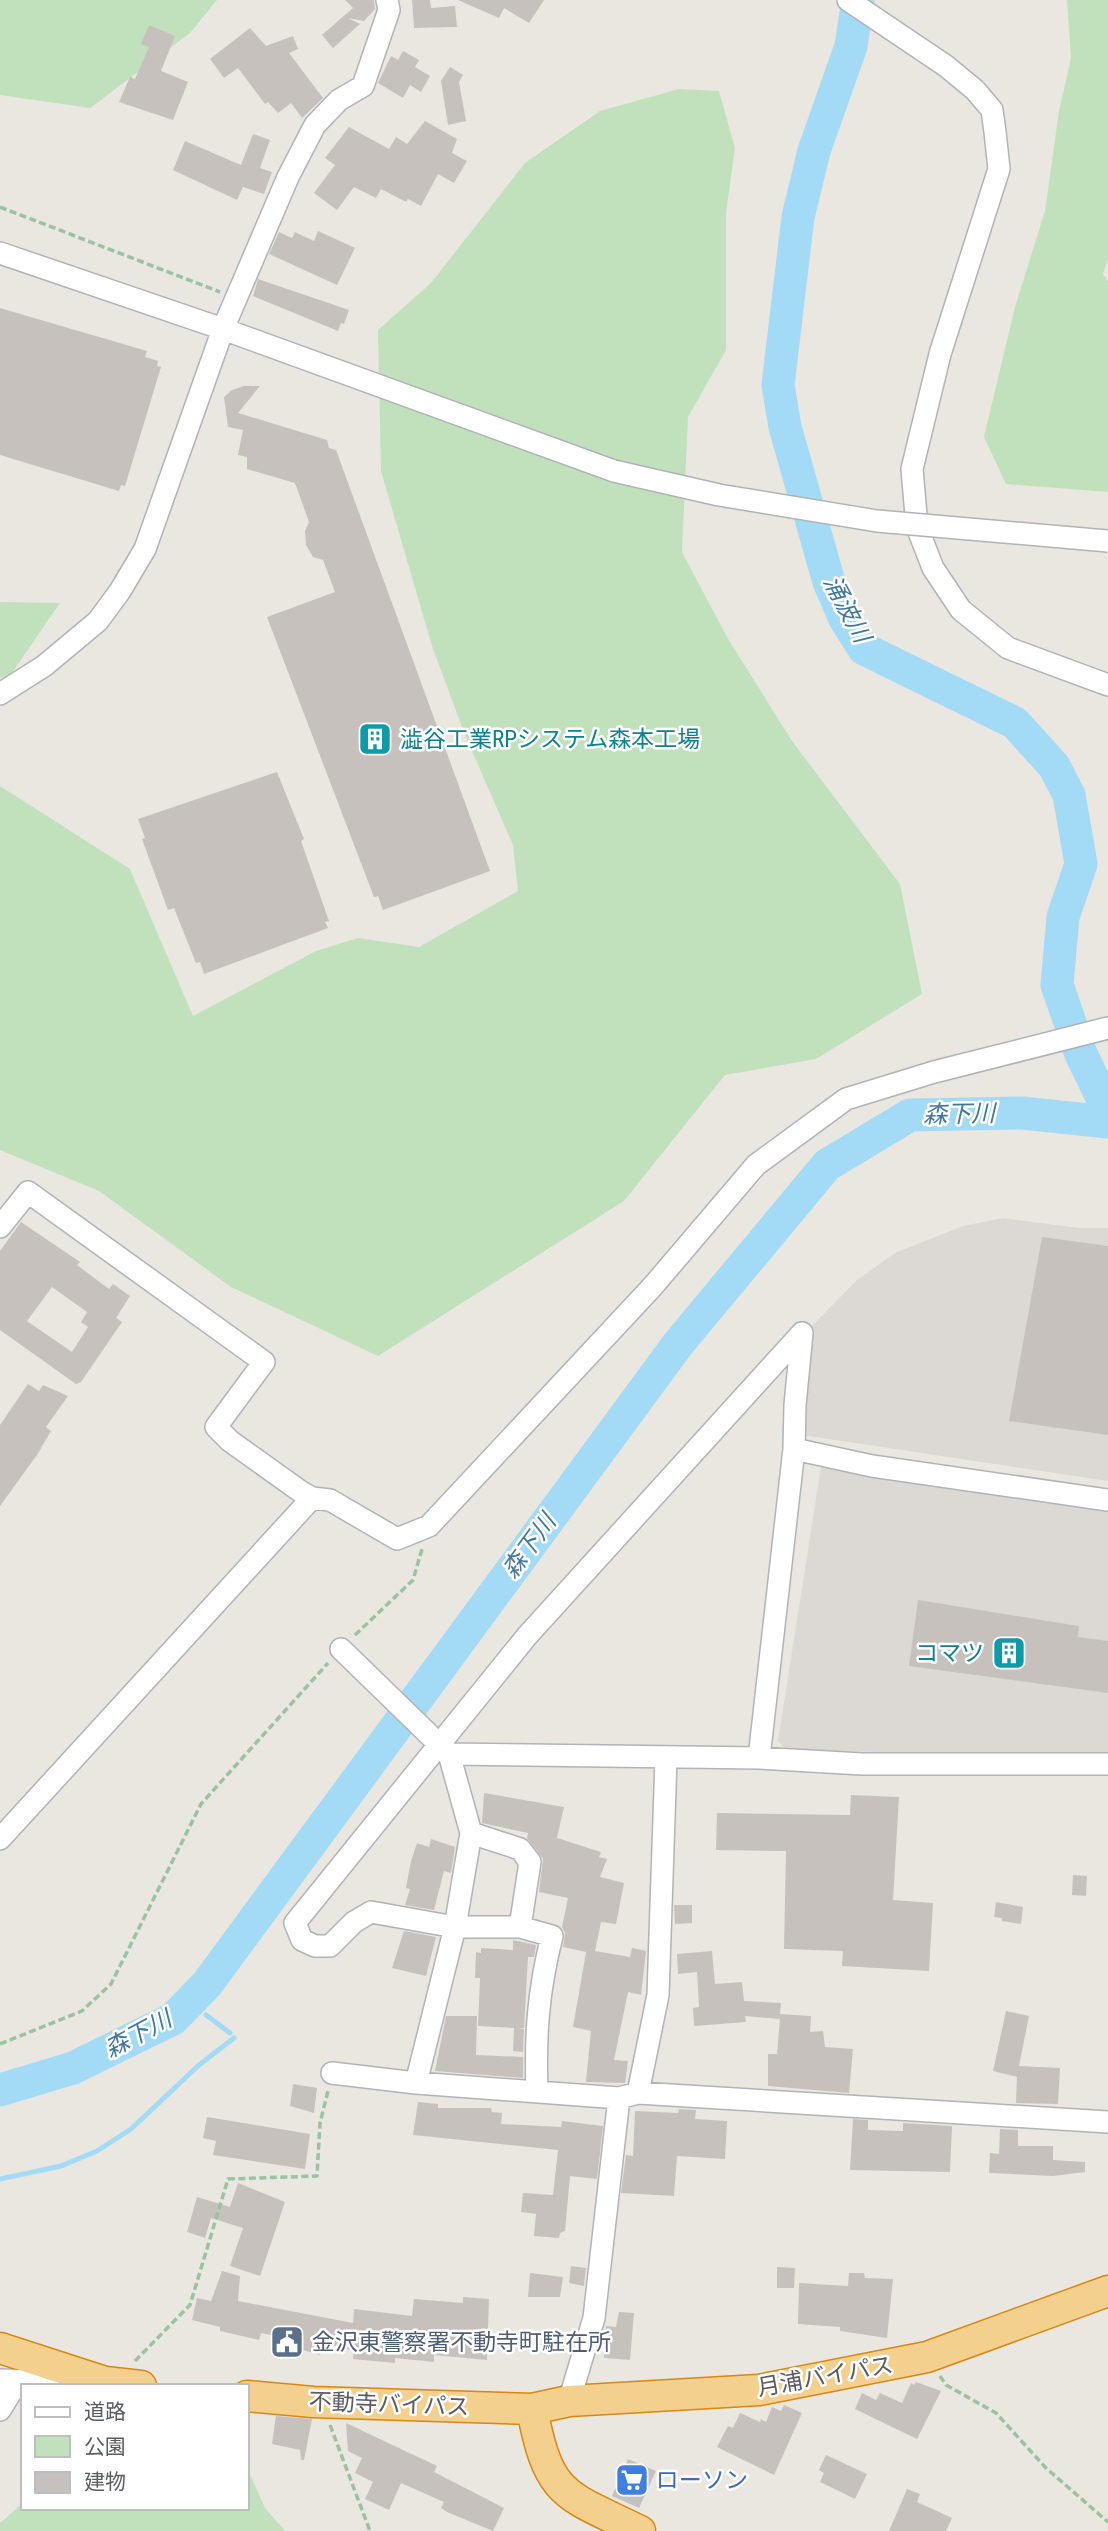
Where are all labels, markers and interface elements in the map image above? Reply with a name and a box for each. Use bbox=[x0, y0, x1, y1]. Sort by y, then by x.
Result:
water label: 涌波川 bbox=[818, 571, 878, 650]
building icon: 澁谷工業RPシステム森本工場 bbox=[356, 720, 394, 758]
place label: 澁谷工業RPシステム森本工場 bbox=[400, 726, 700, 753]
water label: 森下川 bbox=[923, 1099, 998, 1129]
water label: 森下川 bbox=[497, 1506, 563, 1583]
building icon: コマツ bbox=[990, 1634, 1028, 1672]
place label: コマツ bbox=[915, 1640, 984, 1667]
water label: 森下川 bbox=[100, 2003, 179, 2063]
public building icon: 金沢東警察署不動寺町駐在所 bbox=[268, 2323, 306, 2361]
place label: 金沢東警察署不動寺町駐在所 bbox=[312, 2329, 611, 2356]
street label: 月浦バイパス bbox=[755, 2351, 895, 2402]
legend bbox=[21, 2384, 248, 2510]
street label: 不動寺バイパス bbox=[308, 2388, 470, 2421]
text: 道路 bbox=[84, 2400, 126, 2424]
text: 公園 bbox=[84, 2435, 126, 2459]
supermarket icon: ローソン bbox=[613, 2461, 651, 2499]
place label: ローソン bbox=[656, 2467, 748, 2494]
text: 建物 bbox=[84, 2470, 126, 2494]

